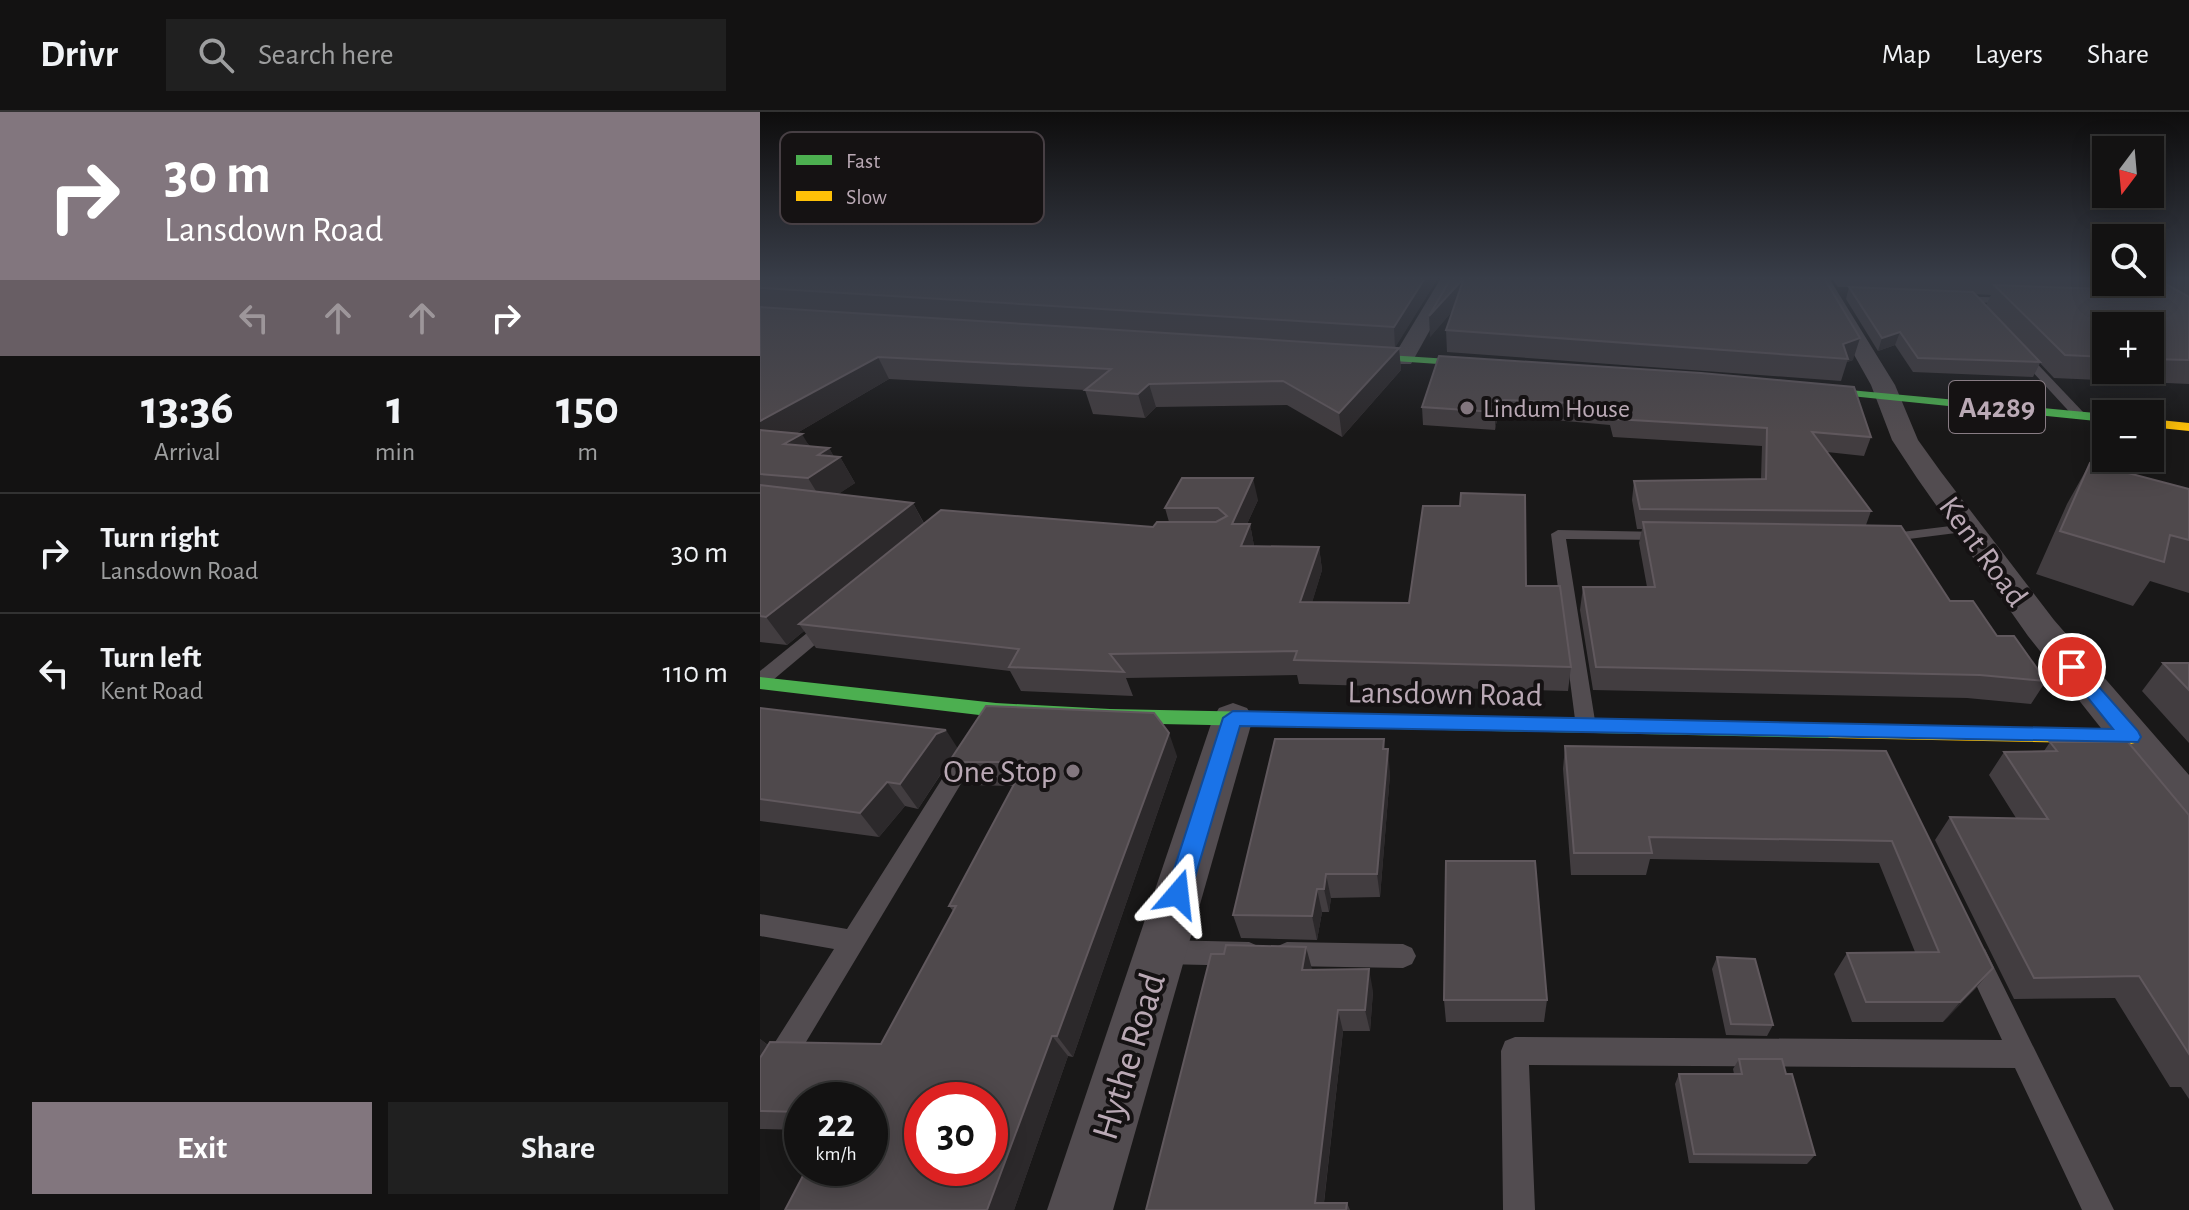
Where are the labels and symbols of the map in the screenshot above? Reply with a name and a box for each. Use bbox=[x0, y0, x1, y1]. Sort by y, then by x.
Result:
legend bbox=[780, 132, 1044, 224]
north arrow bbox=[2092, 136, 2164, 208]
text: Fast bbox=[846, 150, 880, 172]
text: Slow bbox=[846, 186, 887, 208]
road number: A4289 bbox=[1949, 381, 2045, 433]
place label: Lindum House bbox=[1483, 396, 1630, 422]
marker: Lindum House bbox=[1458, 399, 1476, 417]
street label: Kent Road bbox=[1933, 491, 2034, 612]
pin bbox=[2038, 633, 2106, 701]
street label: Lansdown Road bbox=[1347, 676, 1543, 712]
place label: One Stop bbox=[943, 756, 1057, 788]
marker: One Stop bbox=[1064, 762, 1082, 780]
position arrow bbox=[1136, 852, 1220, 936]
street label: Hythe Road bbox=[1087, 969, 1173, 1145]
speed limit sign: 30 bbox=[904, 1082, 1008, 1186]

